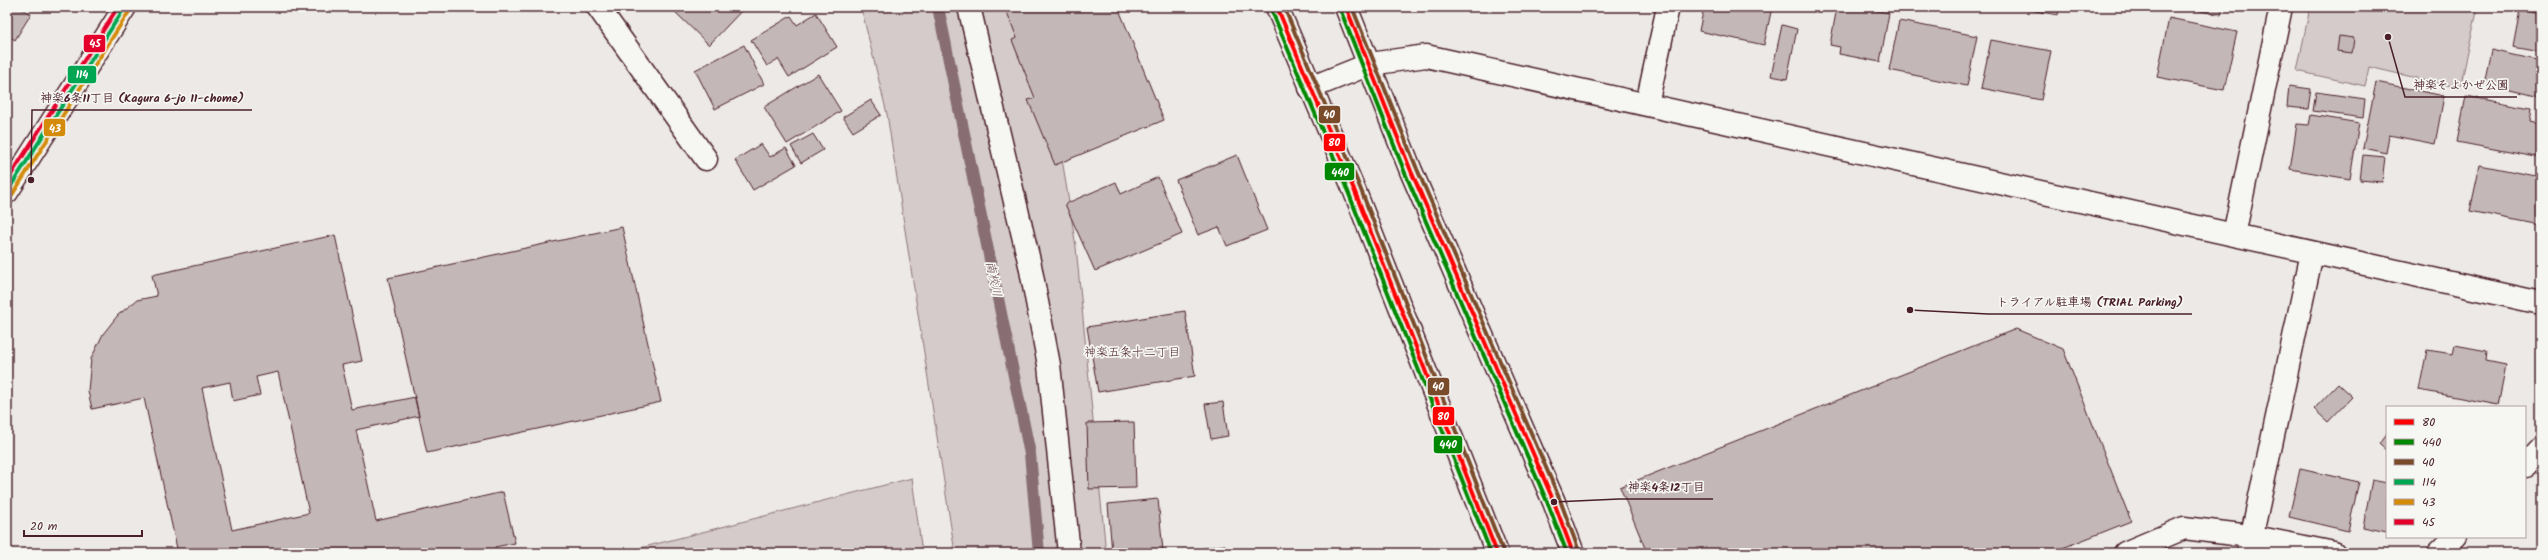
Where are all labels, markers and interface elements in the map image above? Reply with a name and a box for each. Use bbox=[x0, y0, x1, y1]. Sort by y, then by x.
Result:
line badge: 45 bbox=[83, 34, 106, 53]
text: 45 bbox=[89, 35, 102, 53]
line badge: 114 bbox=[67, 65, 97, 84]
text: 114 bbox=[76, 66, 88, 84]
callout: 神楽そよかぜ公園 bbox=[2405, 73, 2517, 97]
text: 神楽そよかぜ公園 bbox=[2413, 76, 2509, 95]
callout: 神楽6条11丁目 (Kagura 6-jo 11-chome) bbox=[32, 86, 252, 110]
text: 神楽6条11丁目 (Kagura 6-jo 11-chome) bbox=[40, 89, 244, 108]
line badge: 40 bbox=[1318, 105, 1341, 124]
text: 40 bbox=[1323, 106, 1335, 124]
line badge: 43 bbox=[43, 118, 66, 137]
text: 43 bbox=[49, 120, 61, 138]
line badge: 80 bbox=[1323, 133, 1346, 152]
text: 80 bbox=[1328, 134, 1340, 152]
line badge: 440 bbox=[1324, 162, 1355, 181]
text: 440 bbox=[1331, 164, 1349, 182]
water label: 南校川 bbox=[980, 260, 1007, 299]
callout: トライアル駐車場 (TRIAL Parking) bbox=[1988, 290, 2192, 314]
text: トライアル駐車場 (TRIAL Parking) bbox=[1997, 293, 2183, 312]
district label: 神楽五条十二丁目 bbox=[1084, 343, 1180, 362]
line badge: 40 bbox=[1427, 377, 1450, 396]
text: 40 bbox=[1432, 378, 1444, 396]
line badge: 80 bbox=[1432, 406, 1455, 426]
legend bbox=[2386, 406, 2526, 538]
text: 80 bbox=[1437, 408, 1449, 426]
text: 80 bbox=[2422, 413, 2435, 432]
text: 440 bbox=[2422, 433, 2441, 452]
line badge: 440 bbox=[1433, 435, 1463, 454]
text: 440 bbox=[1439, 436, 1457, 454]
text: 40 bbox=[2422, 453, 2435, 472]
text: 114 bbox=[2422, 473, 2437, 492]
callout: 神楽4条12丁目 bbox=[1619, 475, 1713, 499]
text: 神楽4条12丁目 bbox=[1627, 478, 1705, 497]
text: 43 bbox=[2422, 493, 2436, 512]
scale bar bbox=[24, 512, 142, 538]
text: 45 bbox=[2422, 513, 2437, 532]
text: 20 m bbox=[30, 517, 58, 536]

